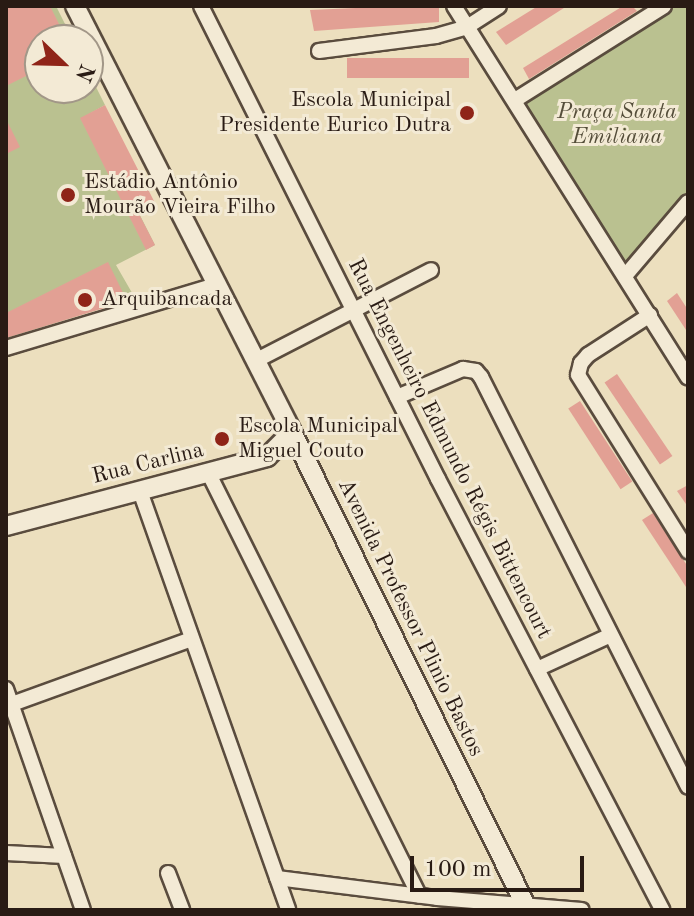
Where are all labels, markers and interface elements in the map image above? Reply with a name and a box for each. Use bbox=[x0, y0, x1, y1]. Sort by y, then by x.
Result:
north arrow bbox=[24, 24, 104, 104]
text: N bbox=[71, 61, 98, 85]
place label: Escola Municipal Presidente Eurico Dutra bbox=[219, 87, 451, 138]
park label: Praça Santa Emiliana bbox=[557, 99, 677, 150]
marker: Escola Municipal Presidente Eurico Dutra bbox=[458, 104, 476, 122]
place label: Estádio Antônio Mourão Vieira Filho bbox=[84, 169, 276, 220]
marker: Estádio Antônio Mourão Vieira Filho bbox=[59, 186, 77, 204]
street label: Rua Engenheiro Edmundo Régis Bittencourt bbox=[341, 255, 557, 643]
place label: Arquibancada bbox=[101, 287, 232, 313]
marker: Arquibancada bbox=[76, 291, 94, 309]
place label: Escola Municipal Miguel Couto bbox=[238, 413, 398, 464]
marker: Escola Municipal Miguel Couto bbox=[213, 430, 231, 448]
street label: Rua Carlina bbox=[90, 437, 206, 491]
street label: Avenida Professor Plinio Bastos bbox=[331, 475, 489, 761]
scale bar bbox=[414, 840, 588, 890]
text: 100 m bbox=[424, 858, 492, 882]

